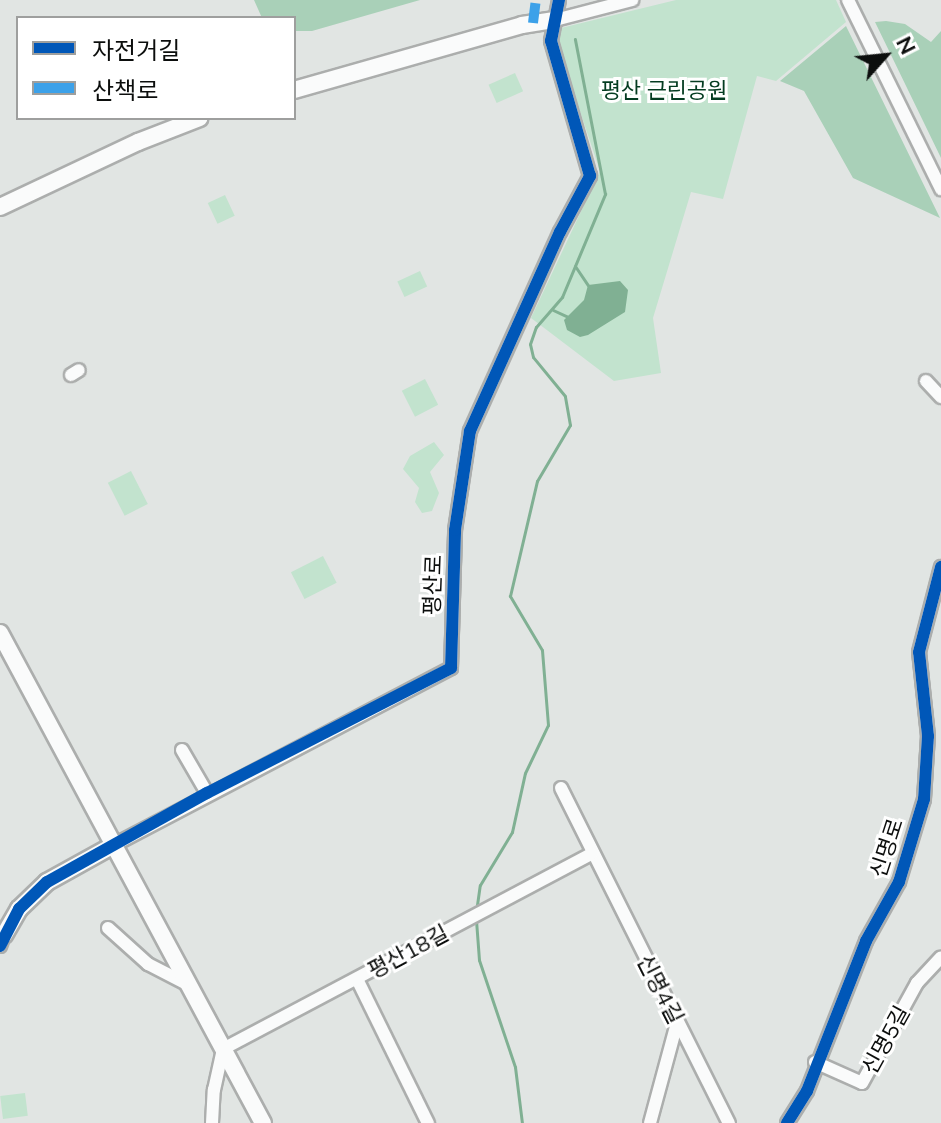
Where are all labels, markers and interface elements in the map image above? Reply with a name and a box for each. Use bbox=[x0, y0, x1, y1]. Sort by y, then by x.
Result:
legend bbox=[16, 16, 296, 120]
north arrow bbox=[845, 16, 925, 96]
text: N bbox=[890, 31, 923, 59]
text: 자전거길 bbox=[92, 35, 180, 65]
text: 산책로 bbox=[92, 75, 158, 105]
park label: 평산 근린공원 bbox=[600, 78, 728, 104]
street label: 평산로 bbox=[419, 554, 447, 616]
street label: 신명로 bbox=[865, 815, 909, 881]
street label: 평산18길 bbox=[363, 920, 453, 984]
street label: 신명4길 bbox=[631, 950, 689, 1028]
street label: 신명5길 bbox=[857, 1001, 915, 1079]

